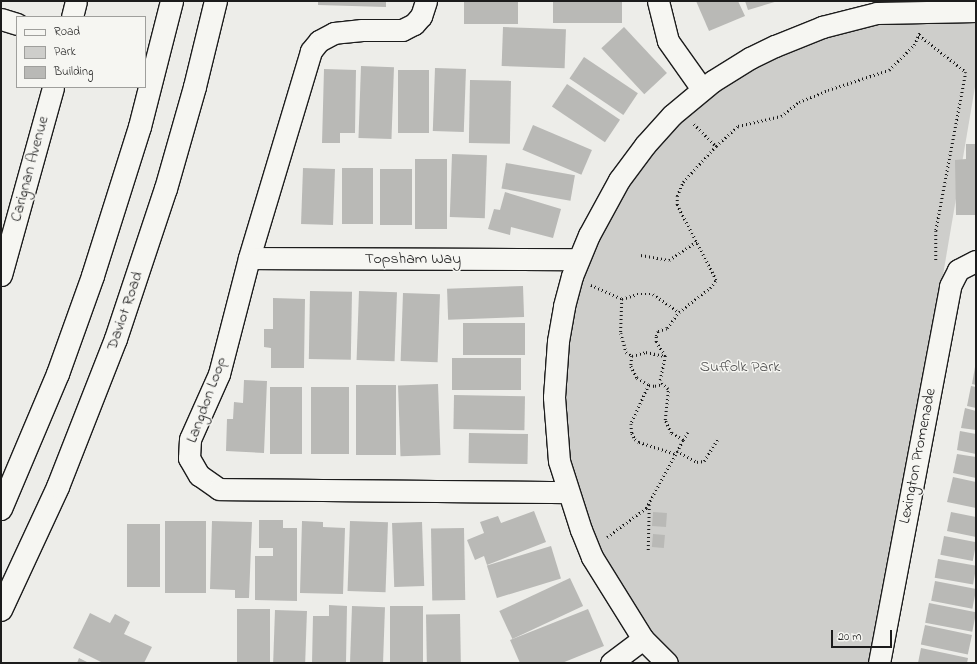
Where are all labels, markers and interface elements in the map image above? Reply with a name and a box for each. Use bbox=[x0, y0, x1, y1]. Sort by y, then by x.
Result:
legend bbox=[16, 16, 146, 88]
text: Road bbox=[54, 23, 80, 41]
text: Park bbox=[54, 43, 76, 61]
text: Building bbox=[54, 63, 93, 81]
street label: Carignan Avenue bbox=[7, 114, 53, 224]
street label: Topsham Way bbox=[365, 249, 461, 269]
street label: Daviot Road bbox=[103, 269, 147, 353]
street label: Langdon Loop bbox=[183, 354, 231, 446]
park label: Suffolk Park bbox=[700, 357, 780, 377]
street label: Lexington Promenade bbox=[895, 387, 941, 525]
scale bar bbox=[833, 622, 894, 648]
text: 20 m bbox=[838, 628, 861, 646]

